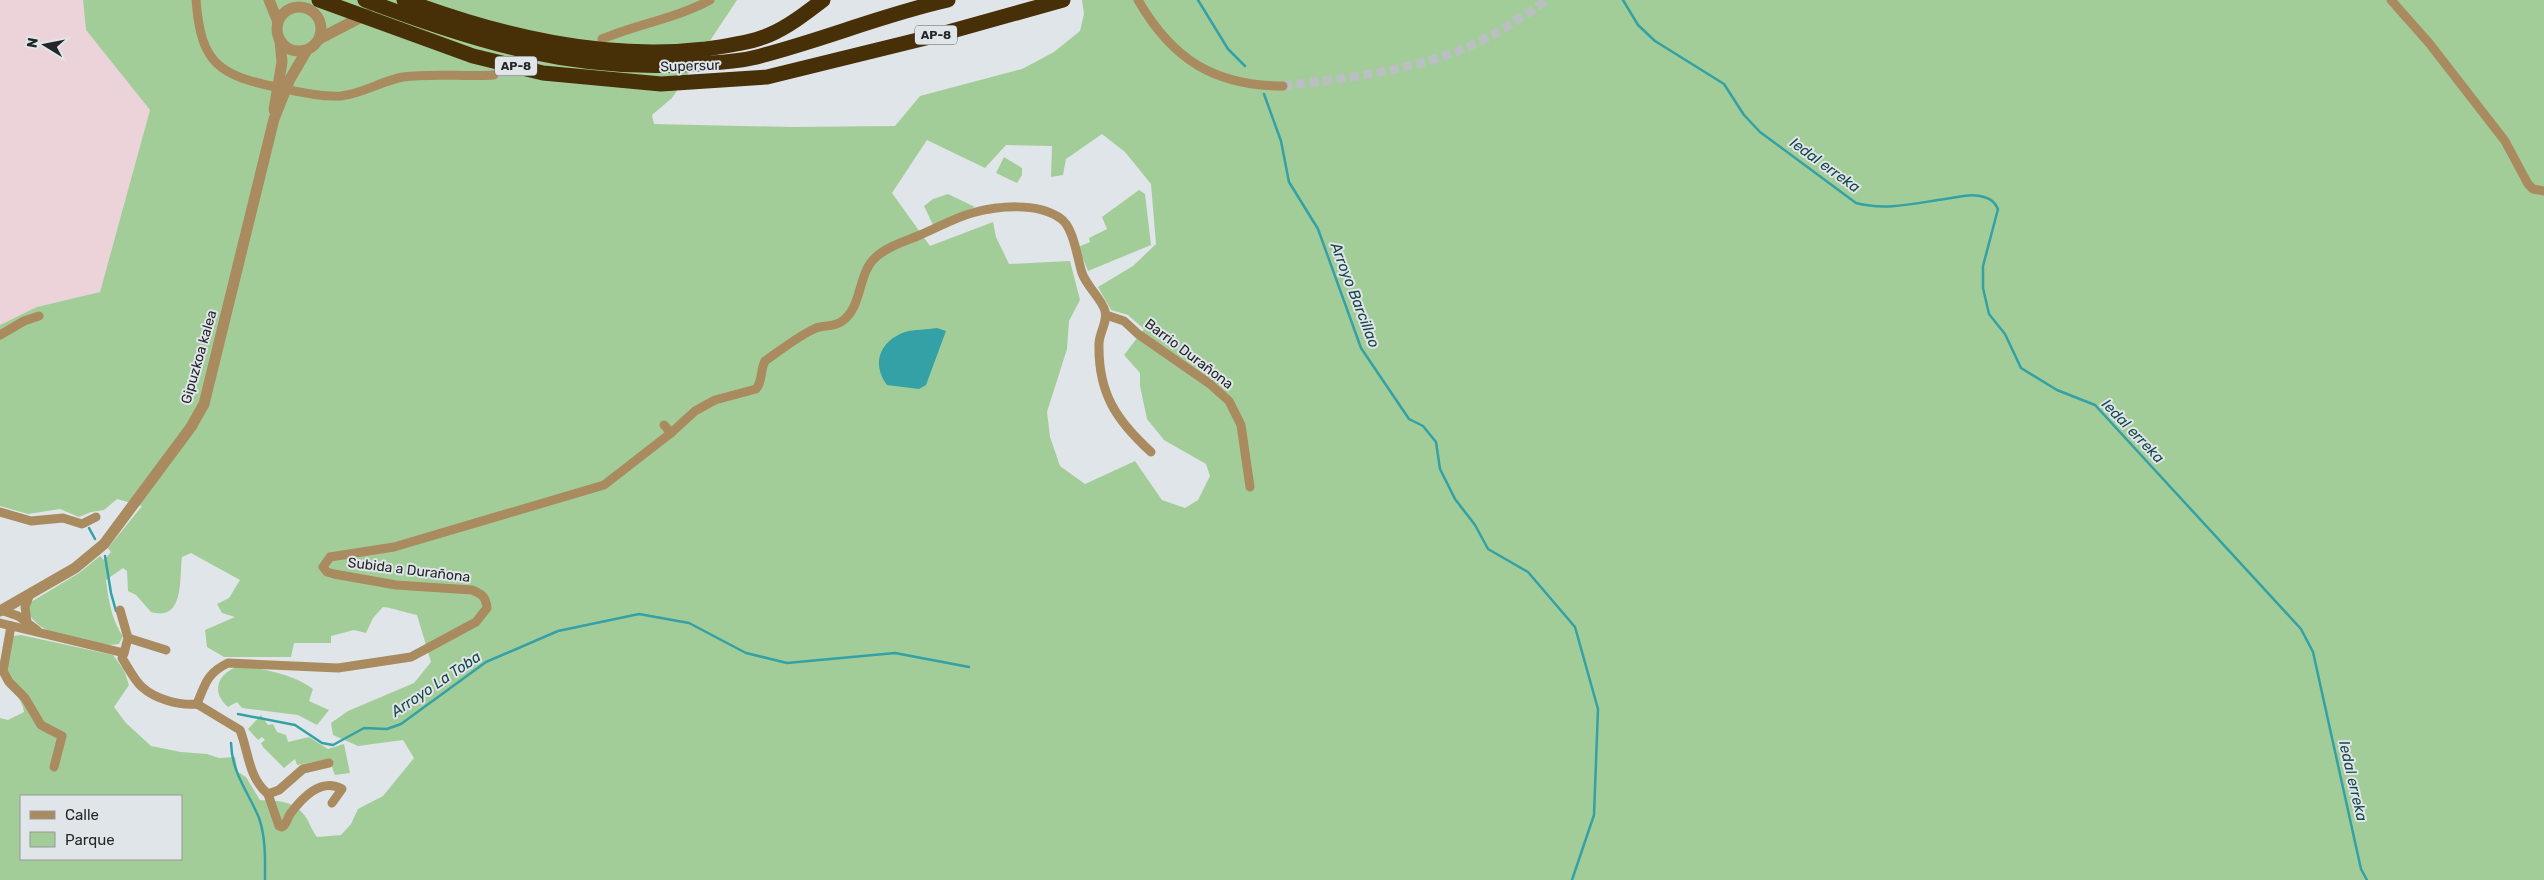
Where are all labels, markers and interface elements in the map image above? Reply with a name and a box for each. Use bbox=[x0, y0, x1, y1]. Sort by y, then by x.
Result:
north arrow bbox=[20, 20, 70, 70]
road number: AP-8 bbox=[915, 26, 957, 44]
text: N bbox=[23, 36, 42, 49]
road number: AP-8 bbox=[495, 56, 537, 76]
street label: Supersur bbox=[660, 56, 721, 76]
water label: Iedal erreka bbox=[1786, 134, 1864, 197]
water label: Arroyo Barcillao bbox=[1326, 239, 1383, 350]
street label: Gipuzkoa kalea bbox=[178, 308, 220, 406]
street label: Barrio Durañona bbox=[1141, 315, 1237, 393]
water label: Iedal erreka bbox=[2098, 395, 2168, 467]
street label: Subida a Durañona bbox=[347, 554, 471, 586]
water label: Arroyo La Toba bbox=[387, 647, 484, 721]
water label: Iedal erreka bbox=[2335, 739, 2371, 823]
legend bbox=[20, 795, 182, 860]
text: Calle bbox=[65, 806, 99, 824]
text: Parque bbox=[65, 831, 115, 849]

